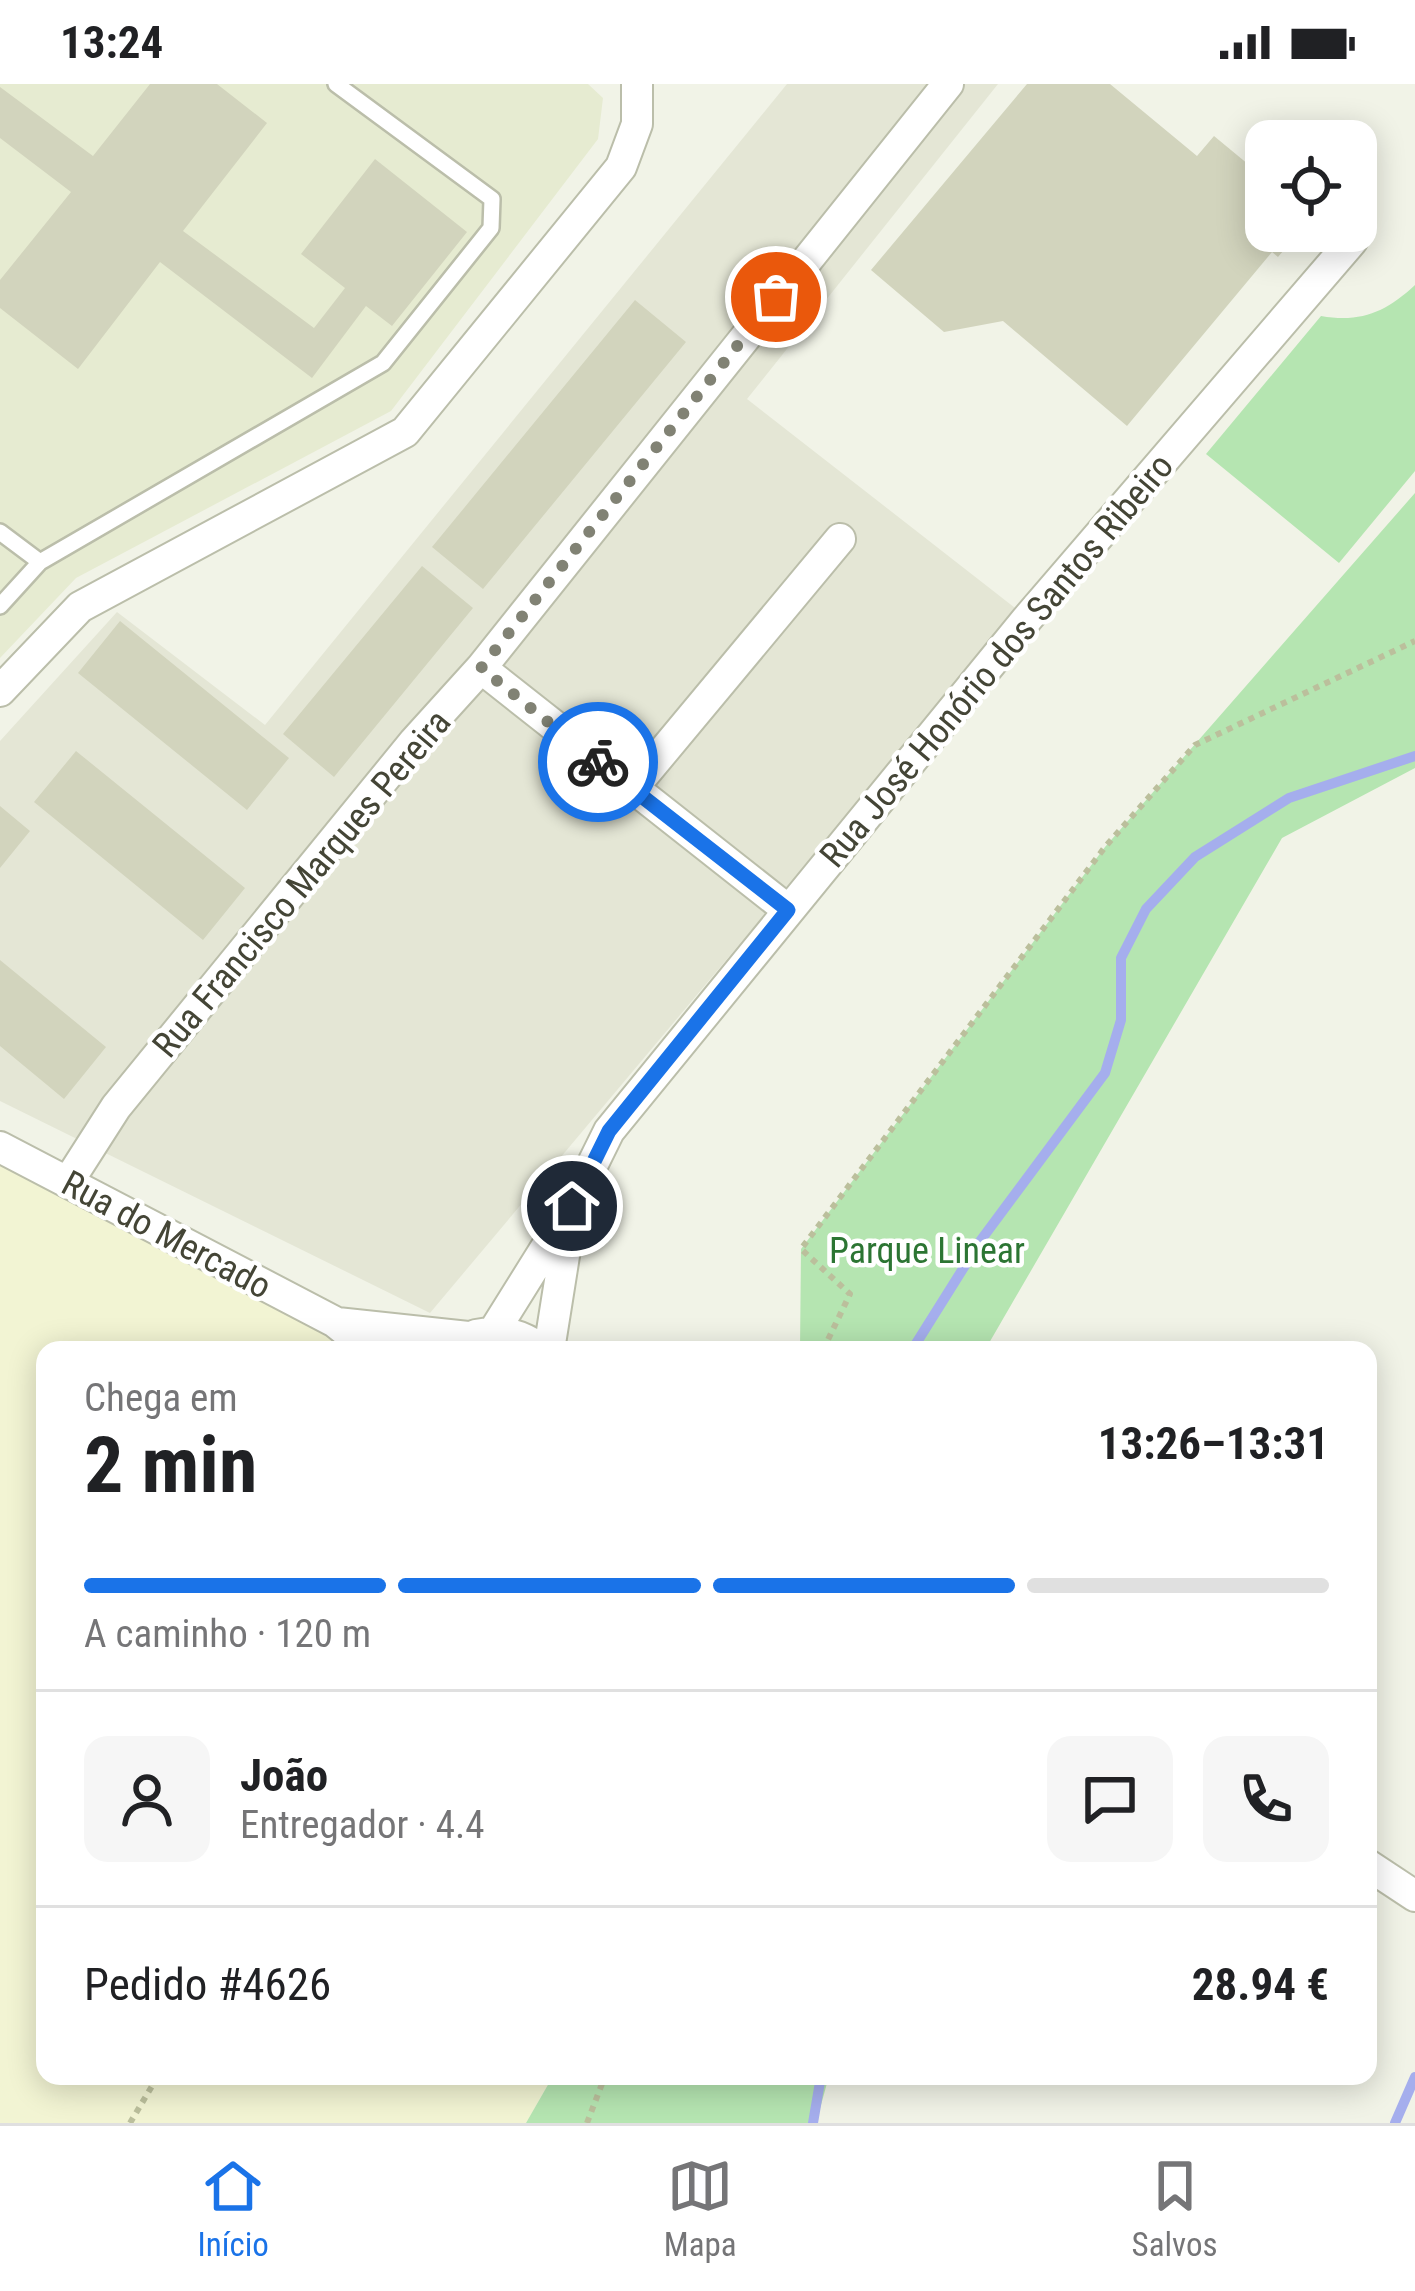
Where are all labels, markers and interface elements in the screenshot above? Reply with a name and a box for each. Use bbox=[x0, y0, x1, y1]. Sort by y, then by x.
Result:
text: 13:24 bbox=[60, 16, 163, 69]
map controls bbox=[1245, 120, 1377, 252]
button: locate bbox=[1245, 120, 1377, 252]
pin bbox=[725, 246, 827, 348]
icon: bag bbox=[743, 264, 809, 330]
street label: Rua José Honório dos Santos Ribeiro bbox=[811, 445, 1182, 876]
street label: Rua Francisco Marques Pereira bbox=[144, 702, 459, 1066]
courier bbox=[538, 702, 658, 822]
icon: bike bbox=[565, 729, 631, 795]
pin bbox=[521, 1155, 623, 1257]
street label: Rua do Mercado bbox=[55, 1162, 278, 1308]
icon: home bbox=[539, 1173, 605, 1239]
park label: Parque Linear bbox=[829, 1230, 1025, 1272]
text: Chega em bbox=[84, 1375, 238, 1421]
text: 13:26–13:31 bbox=[1098, 1417, 1329, 1470]
text: 2 min bbox=[84, 1420, 257, 1511]
text: A caminho · 120 m bbox=[84, 1611, 371, 1657]
button: person bbox=[84, 1736, 210, 1862]
button: chat bbox=[1047, 1736, 1173, 1862]
button: phone bbox=[1203, 1736, 1329, 1862]
text: João bbox=[240, 1749, 328, 1802]
text: Entregador · 4.4 bbox=[240, 1802, 485, 1848]
text: Pedido #4626 bbox=[84, 1958, 331, 2011]
text: 28.94 € bbox=[1192, 1958, 1329, 2011]
tab: Início bbox=[197, 2153, 269, 2264]
tab: Mapa bbox=[664, 2153, 737, 2264]
tab: Salvos bbox=[1132, 2153, 1218, 2264]

